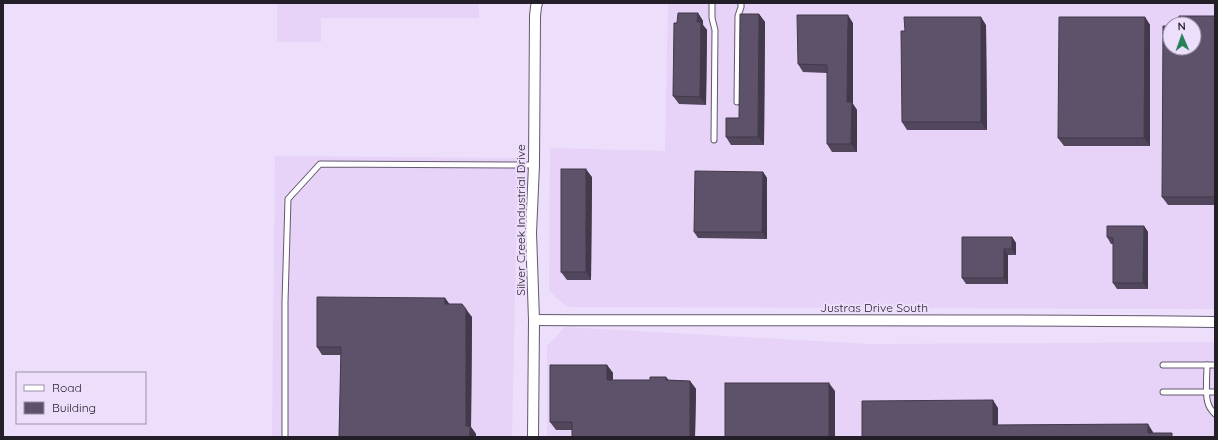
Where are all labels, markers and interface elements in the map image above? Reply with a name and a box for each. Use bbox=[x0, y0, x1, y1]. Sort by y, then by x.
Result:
north arrow bbox=[1162, 16, 1202, 56]
text: N bbox=[1177, 19, 1186, 33]
street label: Silver Creek Industrial Drive bbox=[513, 144, 528, 296]
street label: Justras Drive South bbox=[820, 300, 928, 315]
legend bbox=[16, 372, 146, 424]
text: Road bbox=[52, 380, 82, 395]
text: Building bbox=[52, 400, 96, 415]

